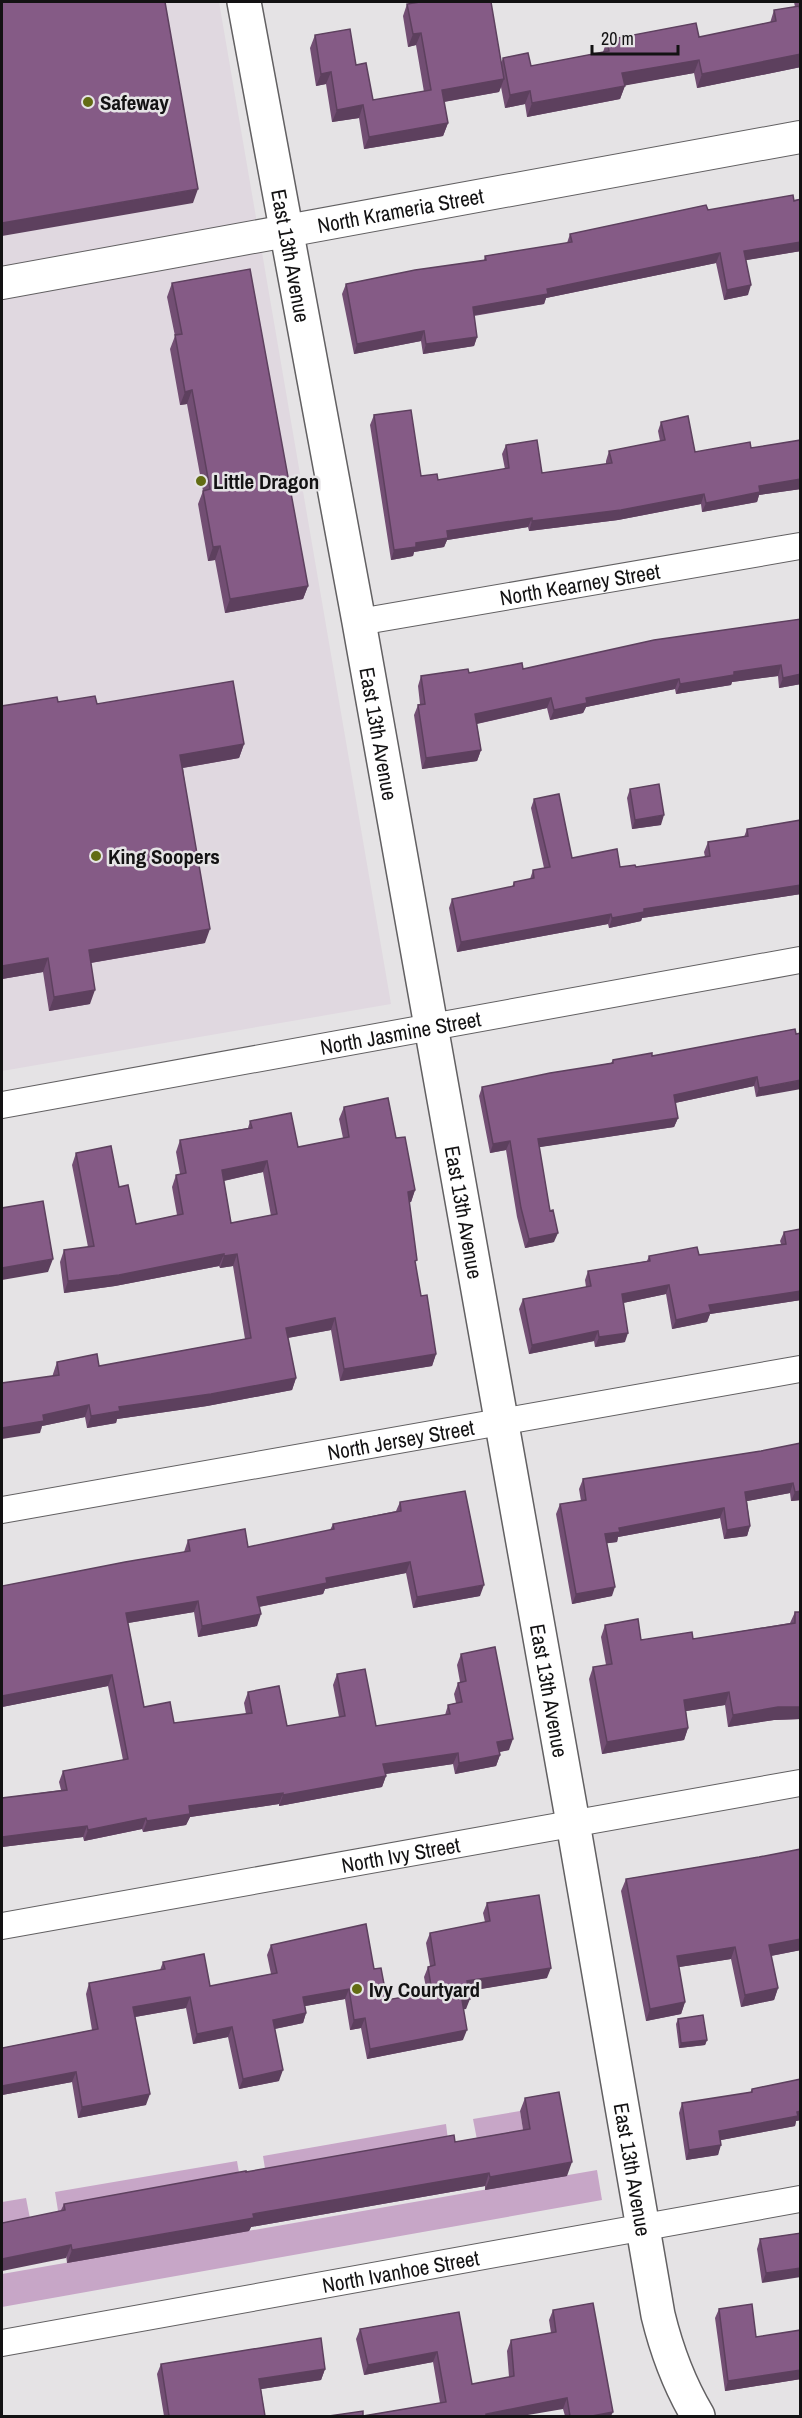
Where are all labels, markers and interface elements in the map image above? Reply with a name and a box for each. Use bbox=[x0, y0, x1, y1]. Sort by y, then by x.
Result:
scale bar bbox=[592, 18, 678, 56]
text: 20 m bbox=[601, 26, 634, 51]
place label: Safeway bbox=[100, 88, 169, 117]
marker: Safeway bbox=[81, 95, 95, 109]
street label: North Krameria Street bbox=[315, 181, 486, 240]
street label: East 13th Avenue bbox=[265, 187, 318, 325]
place label: Little Dragon bbox=[213, 467, 319, 496]
marker: Little Dragon bbox=[194, 474, 208, 488]
street label: North Kearney Street bbox=[498, 556, 662, 612]
street label: East 13th Avenue bbox=[353, 665, 405, 803]
place label: King Soopers bbox=[108, 842, 220, 871]
marker: King Soopers bbox=[89, 849, 103, 863]
street label: North Jasmine Street bbox=[318, 1004, 483, 1061]
street label: East 13th Avenue bbox=[438, 1143, 490, 1281]
street label: North Jersey Street bbox=[325, 1412, 477, 1467]
street label: East 13th Avenue bbox=[523, 1622, 576, 1759]
street label: North Ivy Street bbox=[339, 1830, 462, 1879]
place label: Ivy Courtyard bbox=[369, 1975, 480, 2004]
marker: Ivy Courtyard bbox=[350, 1982, 364, 1996]
street label: East 13th Avenue bbox=[607, 2100, 659, 2238]
street label: North Ivanhoe Street bbox=[320, 2243, 482, 2299]

